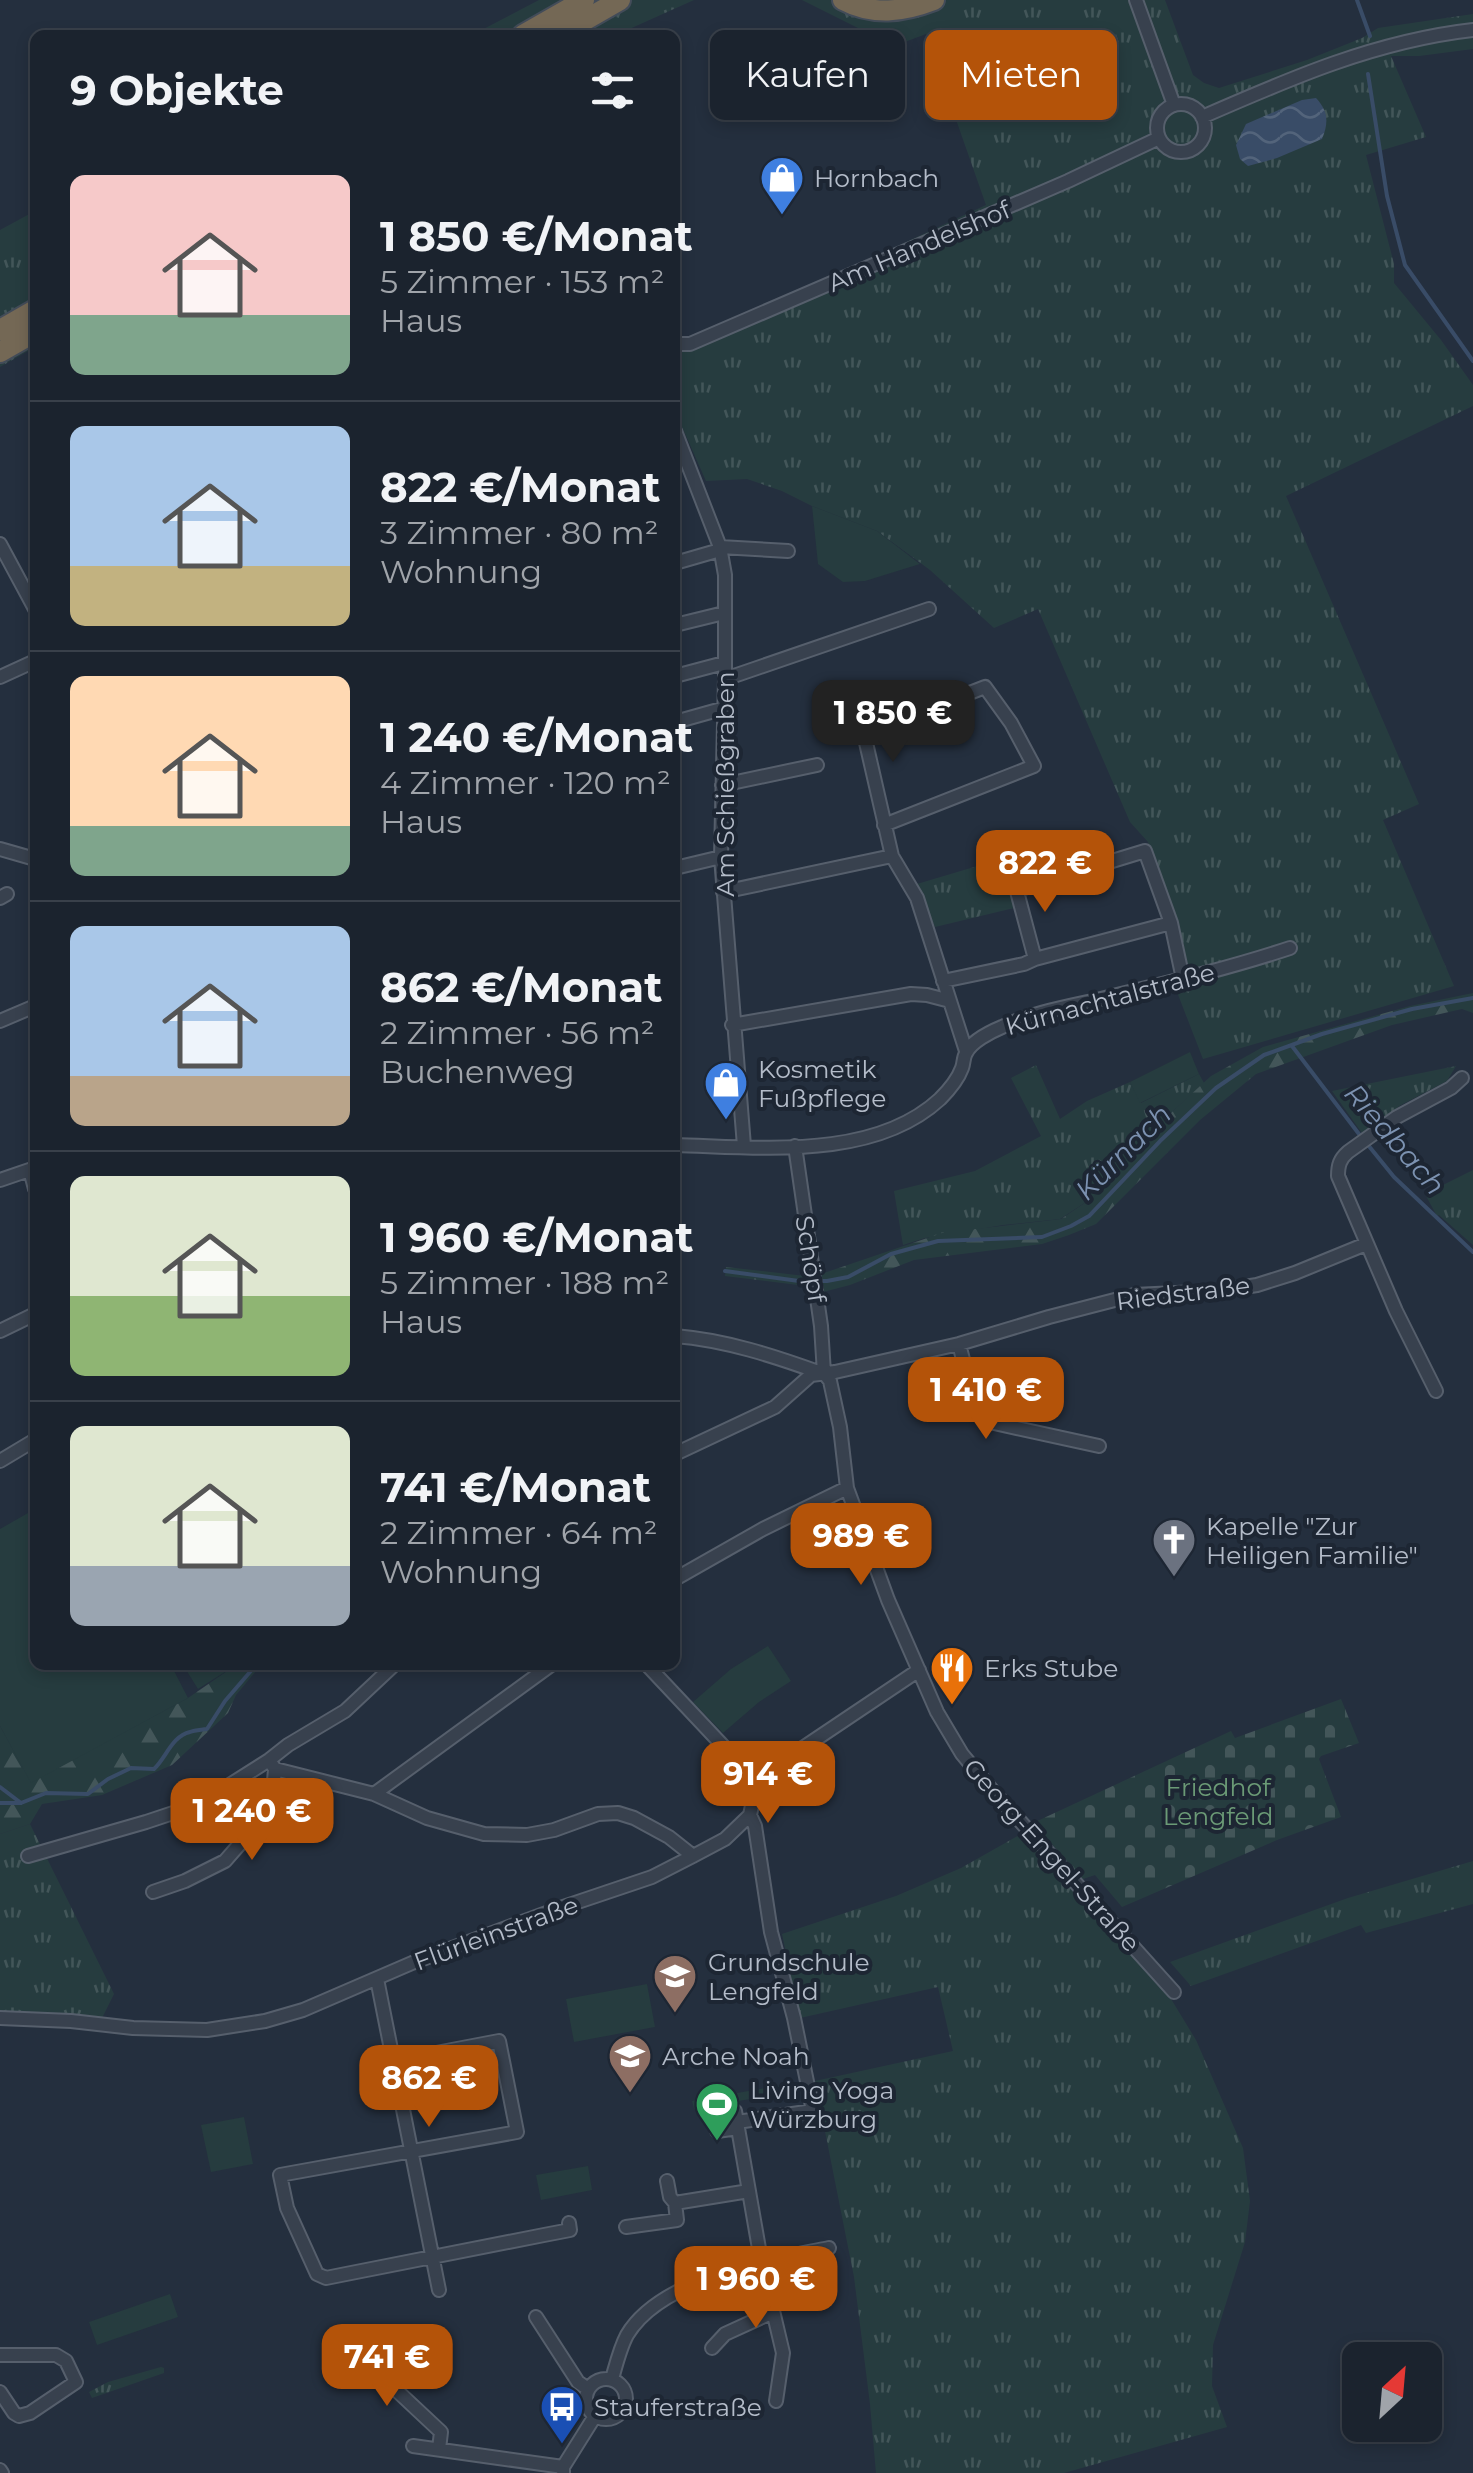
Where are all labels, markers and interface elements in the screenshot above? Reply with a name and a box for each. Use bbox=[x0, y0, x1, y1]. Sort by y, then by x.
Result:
chip: Kaufen bbox=[710, 30, 905, 120]
chip: Mieten bbox=[925, 30, 1117, 120]
icon: filters bbox=[585, 63, 640, 118]
text: 9 Objekte bbox=[70, 64, 284, 116]
shop icon: Hornbach bbox=[759, 155, 805, 216]
place label: Hornbach bbox=[814, 163, 939, 193]
street label: Am Handelshof bbox=[823, 194, 1016, 298]
text: 1 850 €/Monat bbox=[380, 210, 693, 262]
icon: home bbox=[150, 215, 270, 335]
text: 5 Zimmer · 153 m² bbox=[380, 262, 664, 301]
text: Haus bbox=[380, 301, 462, 340]
text: 822 €/Monat bbox=[380, 461, 661, 513]
icon: home bbox=[150, 466, 270, 586]
text: 3 Zimmer · 80 m² bbox=[380, 513, 658, 552]
text: Wohnung bbox=[380, 552, 542, 591]
street label: Am Schießgraben bbox=[710, 671, 740, 897]
pin: 1 850 € bbox=[801, 680, 985, 765]
text: 1 850 € bbox=[834, 693, 952, 732]
text: 1 240 €/Monat bbox=[380, 711, 693, 763]
icon: home bbox=[150, 716, 270, 836]
text: 4 Zimmer · 120 m² bbox=[380, 763, 671, 802]
text: Haus bbox=[380, 802, 462, 841]
pin: 822 € bbox=[975, 830, 1115, 915]
text: 822 € bbox=[998, 843, 1092, 882]
street label: Kürnachtalstraße bbox=[1002, 957, 1218, 1041]
text: 862 €/Monat bbox=[380, 961, 663, 1013]
icon: home bbox=[150, 966, 270, 1086]
text: 2 Zimmer · 56 m² bbox=[380, 1013, 655, 1052]
text: Buchenweg bbox=[380, 1052, 575, 1091]
place label: Kosmetik Fußpflege bbox=[758, 1054, 886, 1113]
shop icon: Kosmetik Fußpflege bbox=[703, 1060, 749, 1121]
water label: Riedbach bbox=[1338, 1076, 1452, 1202]
water label: Kürnach bbox=[1068, 1097, 1178, 1207]
text: 1 960 €/Monat bbox=[380, 1211, 694, 1263]
street label: Schöpf bbox=[789, 1214, 833, 1306]
icon: home bbox=[150, 1216, 270, 1336]
text: 5 Zimmer · 188 m² bbox=[380, 1263, 669, 1302]
street label: Riedstraße bbox=[1114, 1270, 1252, 1316]
text: Haus bbox=[380, 1302, 462, 1341]
pin: 1 410 € bbox=[894, 1357, 1078, 1442]
text: 1 410 € bbox=[930, 1370, 1042, 1409]
text: 741 €/Monat bbox=[380, 1461, 651, 1513]
icon: home bbox=[150, 1466, 270, 1586]
pin: 989 € bbox=[791, 1503, 931, 1588]
place label: Kapelle "Zur Heiligen Familie" bbox=[1206, 1511, 1418, 1570]
text: 2 Zimmer · 64 m² bbox=[380, 1513, 658, 1552]
text: 989 € bbox=[813, 1516, 909, 1555]
church icon: Kapelle "Zur Heiligen Familie" bbox=[1151, 1517, 1197, 1578]
text: Wohnung bbox=[380, 1552, 542, 1591]
restaurant icon: Erks Stube bbox=[929, 1645, 975, 1706]
place label: Erks Stube bbox=[984, 1653, 1118, 1683]
pin: 914 € bbox=[698, 1741, 838, 1826]
street label: Georg-Engel-Straße bbox=[957, 1752, 1147, 1958]
text: 914 € bbox=[723, 1754, 813, 1793]
park label: Friedhof Lengfeld bbox=[1163, 1772, 1273, 1831]
pin: 1 240 € bbox=[160, 1778, 344, 1863]
text: 1 240 € bbox=[193, 1791, 311, 1830]
street label: Flürleinstraße bbox=[410, 1889, 582, 1977]
place label: Grundschule Lengfeld bbox=[708, 1947, 870, 2006]
school or university icon: Grundschule Lengfeld bbox=[652, 1953, 698, 2014]
school or university icon: Arche Noah bbox=[607, 2033, 653, 2094]
place label: Arche Noah bbox=[662, 2041, 810, 2071]
pin: 862 € bbox=[359, 2045, 499, 2130]
text: 862 € bbox=[381, 2058, 477, 2097]
place label: Living Yoga Würzburg bbox=[750, 2075, 894, 2134]
sports icon: Living Yoga Würzburg bbox=[694, 2081, 740, 2142]
pin: 1 960 € bbox=[664, 2246, 848, 2331]
text: 1 960 € bbox=[696, 2259, 816, 2298]
pin: 741 € bbox=[317, 2324, 457, 2409]
text: 741 € bbox=[344, 2337, 430, 2376]
north arrow bbox=[1342, 2342, 1442, 2442]
map controls bbox=[1342, 2342, 1442, 2442]
bus stop icon: Stauferstraße bbox=[539, 2384, 585, 2445]
place label: Stauferstraße bbox=[594, 2392, 762, 2422]

